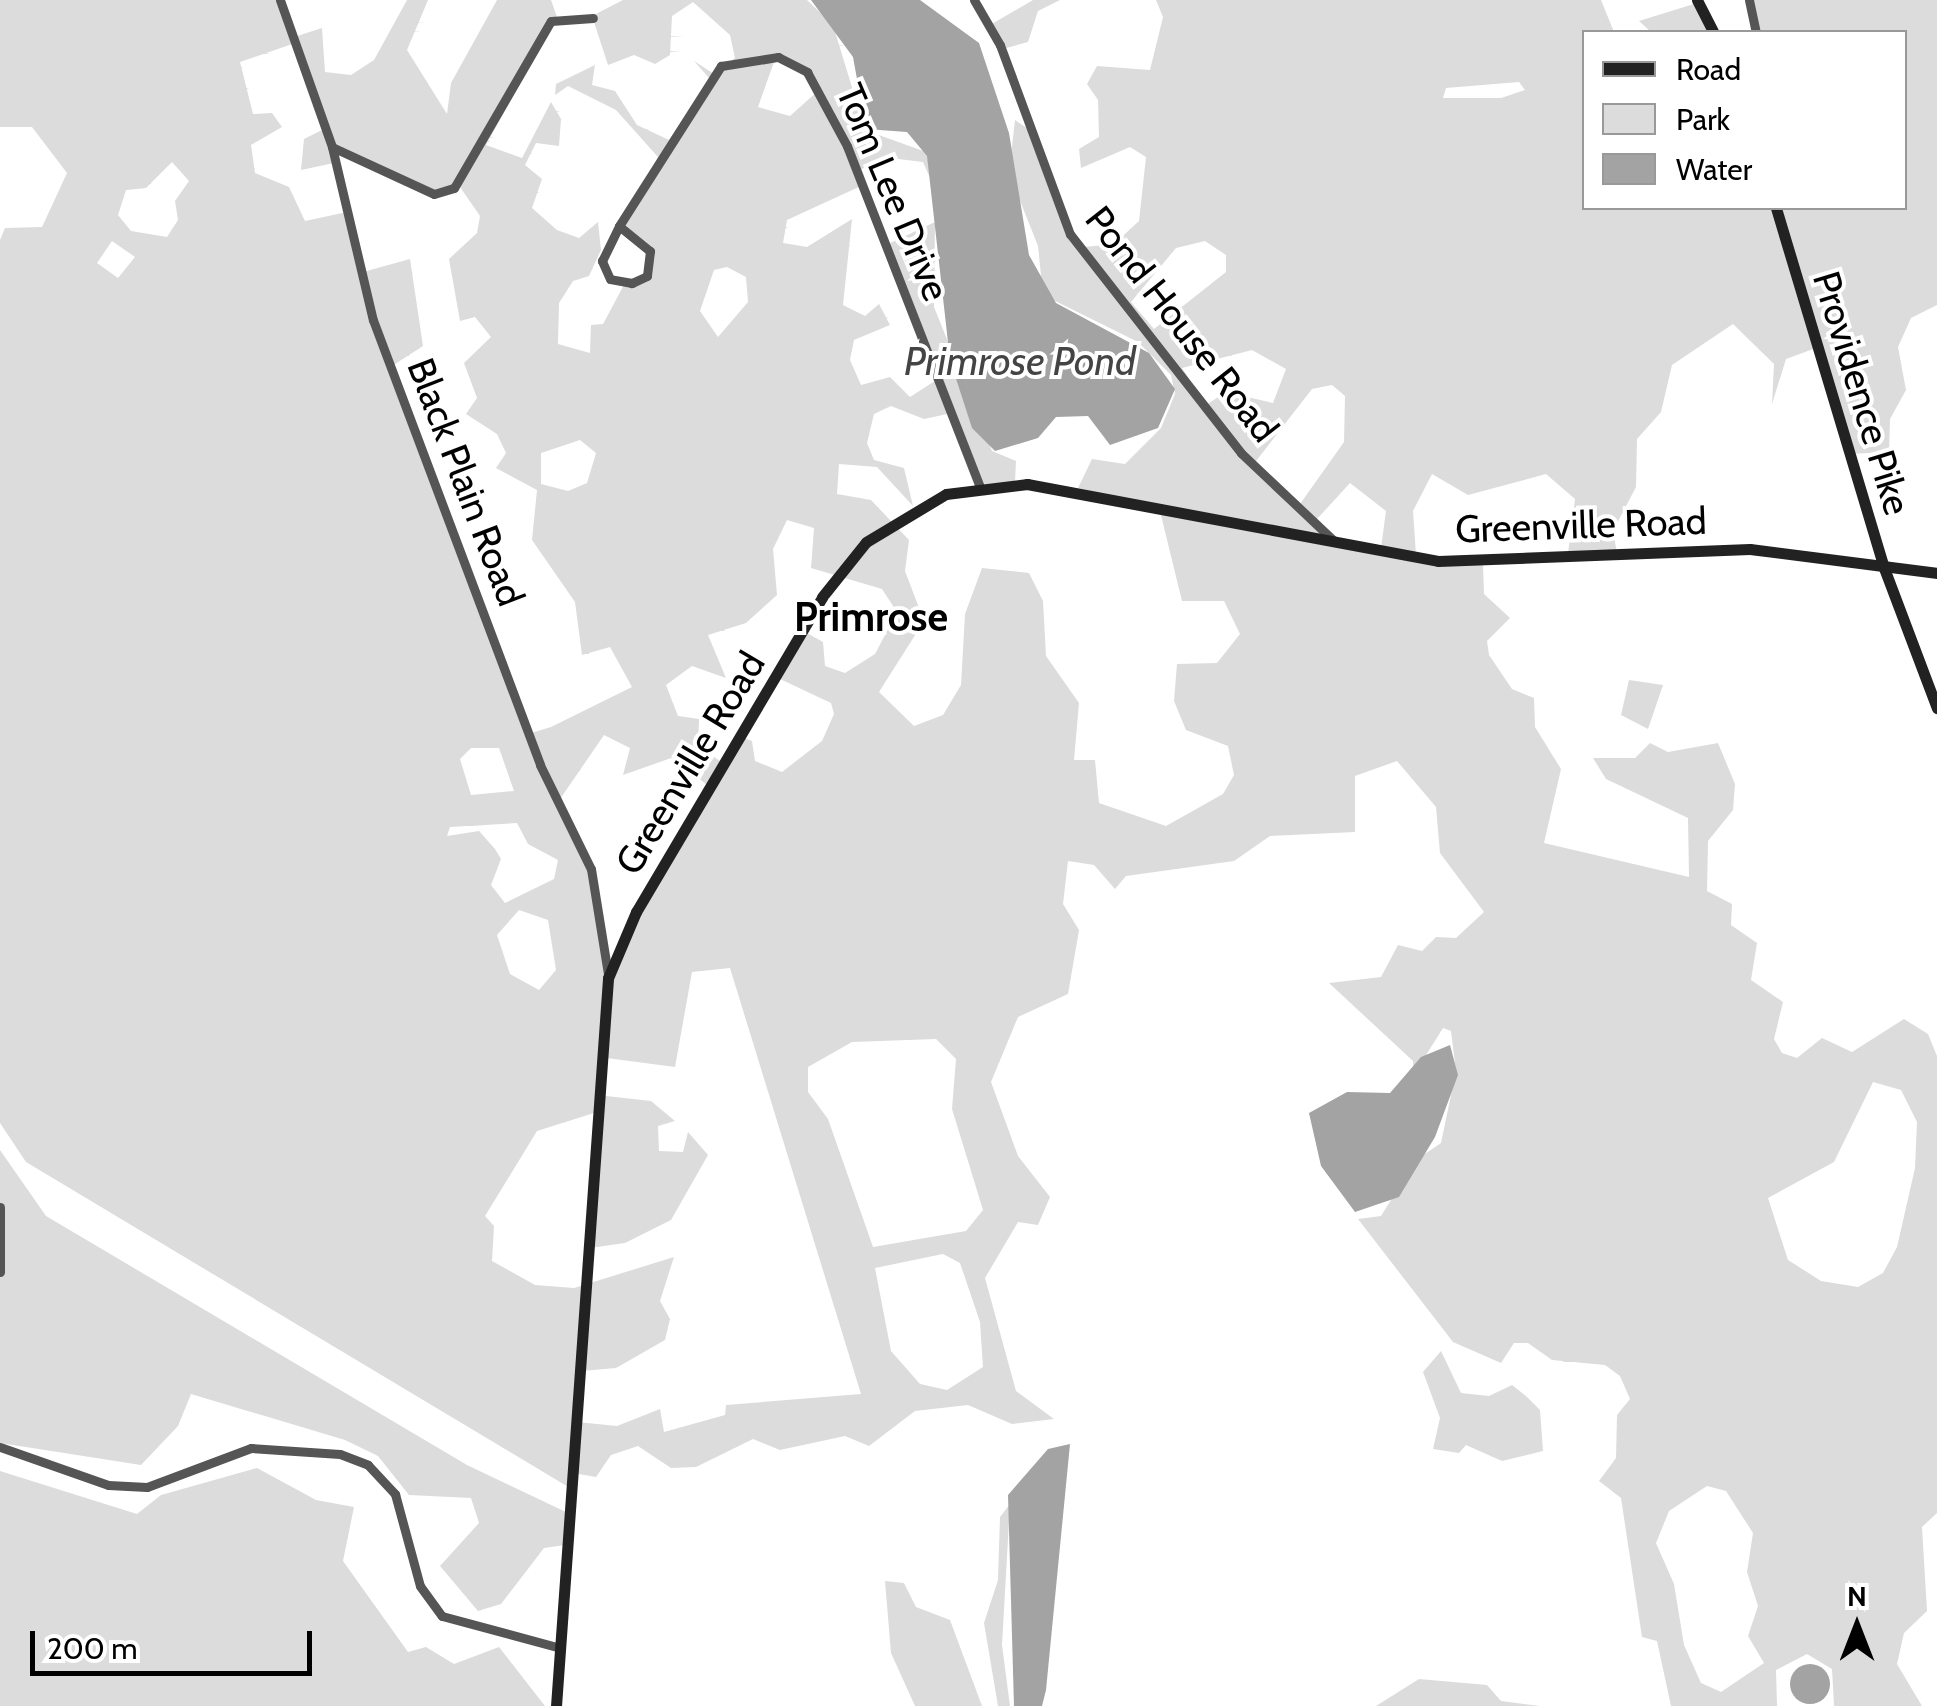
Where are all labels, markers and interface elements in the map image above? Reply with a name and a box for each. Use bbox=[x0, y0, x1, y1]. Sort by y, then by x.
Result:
legend bbox=[1582, 30, 1907, 210]
text: Road bbox=[1676, 51, 1741, 88]
street label: Tom Lee Drive bbox=[827, 77, 959, 307]
text: Park bbox=[1676, 101, 1730, 138]
text: Water bbox=[1676, 151, 1752, 188]
street label: Pond House Road bbox=[1076, 197, 1288, 451]
street label: Providence Pike bbox=[1803, 266, 1921, 520]
water label: Primrose Pond bbox=[904, 337, 1136, 385]
street label: Black Plain Road bbox=[398, 352, 534, 612]
street label: Greenville Road bbox=[1455, 498, 1707, 552]
district label: Primrose bbox=[794, 593, 948, 641]
street label: Greenville Road bbox=[606, 644, 774, 882]
north arrow bbox=[1807, 1576, 1907, 1676]
text: N bbox=[1847, 1579, 1867, 1613]
scale bar bbox=[35, 1611, 318, 1673]
text: 200 m bbox=[47, 1630, 138, 1667]

